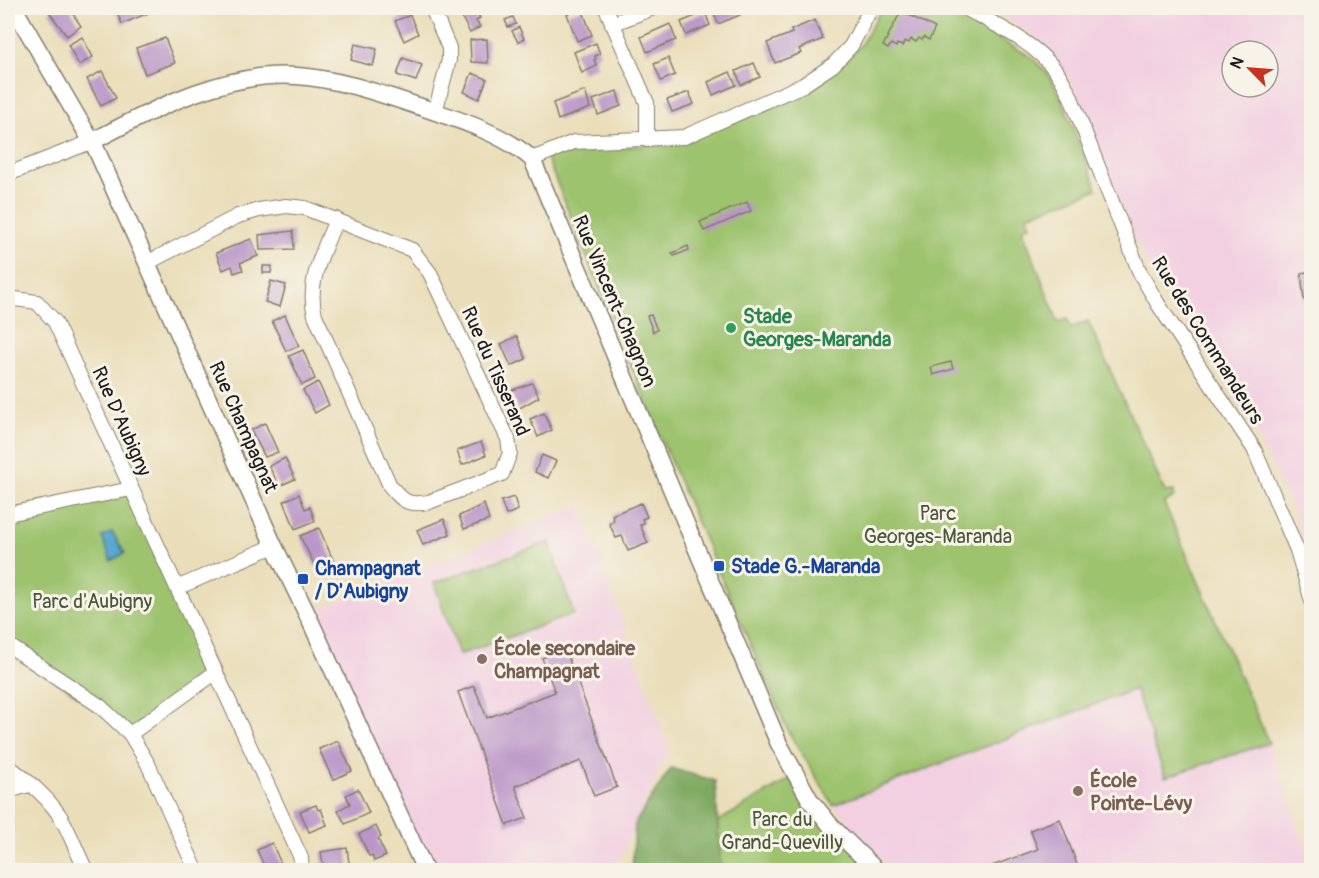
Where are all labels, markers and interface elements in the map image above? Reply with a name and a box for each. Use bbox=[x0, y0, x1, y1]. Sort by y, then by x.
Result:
north arrow bbox=[1220, 39, 1280, 99]
text: N bbox=[1226, 54, 1249, 72]
street label: Rue Vincent-Chagnon bbox=[567, 211, 662, 391]
street label: Rue des Commandeurs bbox=[1146, 252, 1269, 429]
street label: Rue du Tisserand bbox=[456, 302, 535, 440]
place label: Stade Georges-Maranda bbox=[743, 304, 891, 352]
marker: Stade Georges-Maranda bbox=[724, 321, 738, 335]
street label: Rue Champagnat bbox=[203, 357, 284, 498]
street label: Rue D'Aubigny bbox=[86, 362, 157, 480]
park label: Parc Georges-Maranda bbox=[864, 501, 1012, 549]
place label: Stade G.-Maranda bbox=[731, 554, 880, 579]
place label: Champagnat / D'Aubigny bbox=[315, 556, 422, 604]
marker: Stade G.-Maranda bbox=[712, 559, 726, 573]
marker: Champagnat / D'Aubigny bbox=[296, 572, 310, 586]
park label: Parc d'Aubigny bbox=[32, 589, 152, 614]
place label: École secondaire Champagnat bbox=[494, 636, 636, 684]
marker: École secondaire Champagnat bbox=[475, 652, 489, 666]
place label: École Pointe-Lévy bbox=[1090, 768, 1193, 816]
marker: École Pointe-Lévy bbox=[1071, 784, 1085, 798]
park label: Parc du Grand-Quevilly bbox=[721, 807, 843, 855]

